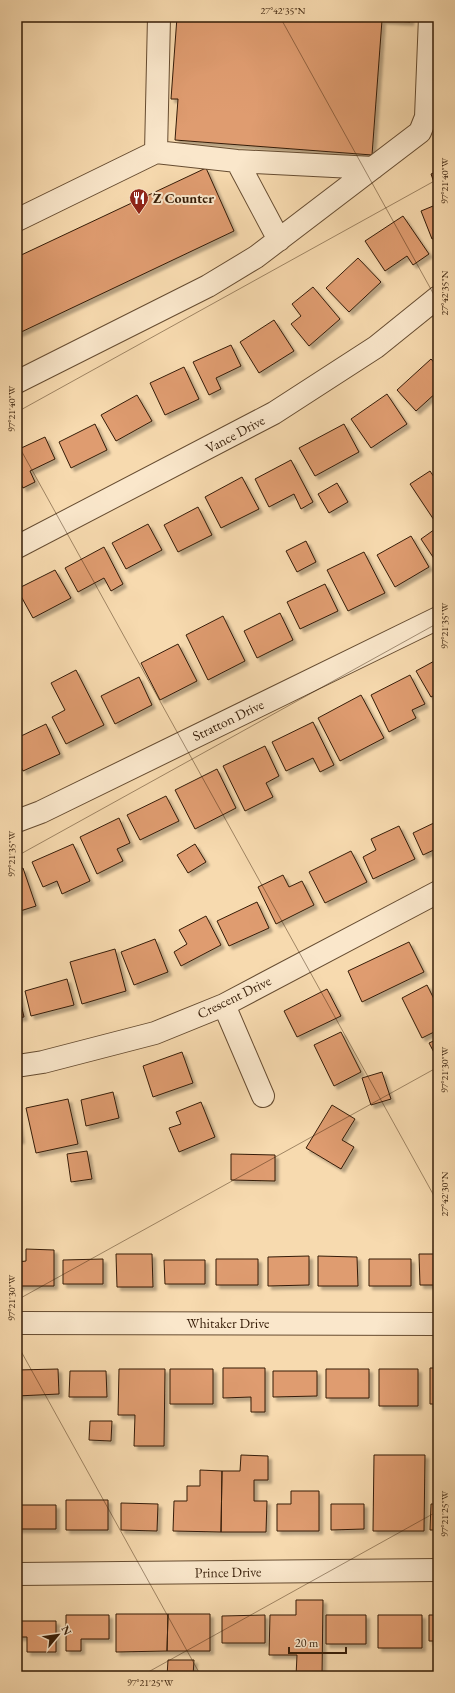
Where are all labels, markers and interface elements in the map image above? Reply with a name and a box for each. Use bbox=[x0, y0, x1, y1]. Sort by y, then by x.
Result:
text: 27°42'35"N bbox=[261, 4, 306, 17]
text: 97°21'40"W bbox=[438, 157, 451, 204]
restaurant icon: Z Counter bbox=[128, 187, 150, 215]
place label: Z Counter bbox=[153, 189, 214, 207]
text: 27°42'35"N bbox=[438, 270, 451, 315]
text: 97°21'40"W bbox=[5, 385, 18, 432]
street label: Vance Drive bbox=[202, 411, 268, 457]
text: 97°21'35"W bbox=[438, 602, 451, 649]
street label: Stratton Drive bbox=[189, 695, 267, 745]
text: 97°21'35"W bbox=[5, 830, 18, 877]
street label: Crescent Drive bbox=[194, 971, 274, 1023]
text: 97°21'30"W bbox=[438, 1046, 451, 1093]
text: 27°42'30"N bbox=[438, 1171, 451, 1216]
text: 97°21'30"W bbox=[5, 1274, 18, 1321]
street label: Whitaker Drive bbox=[187, 1314, 270, 1332]
text: 97°21'25"W bbox=[438, 1490, 451, 1537]
street label: Prince Drive bbox=[194, 1562, 262, 1582]
north arrow bbox=[38, 1615, 78, 1655]
text: N bbox=[58, 1623, 75, 1638]
scale bar bbox=[289, 1629, 346, 1655]
text: 20 m bbox=[295, 1635, 319, 1651]
text: 97°21'25"W bbox=[127, 1676, 174, 1689]

